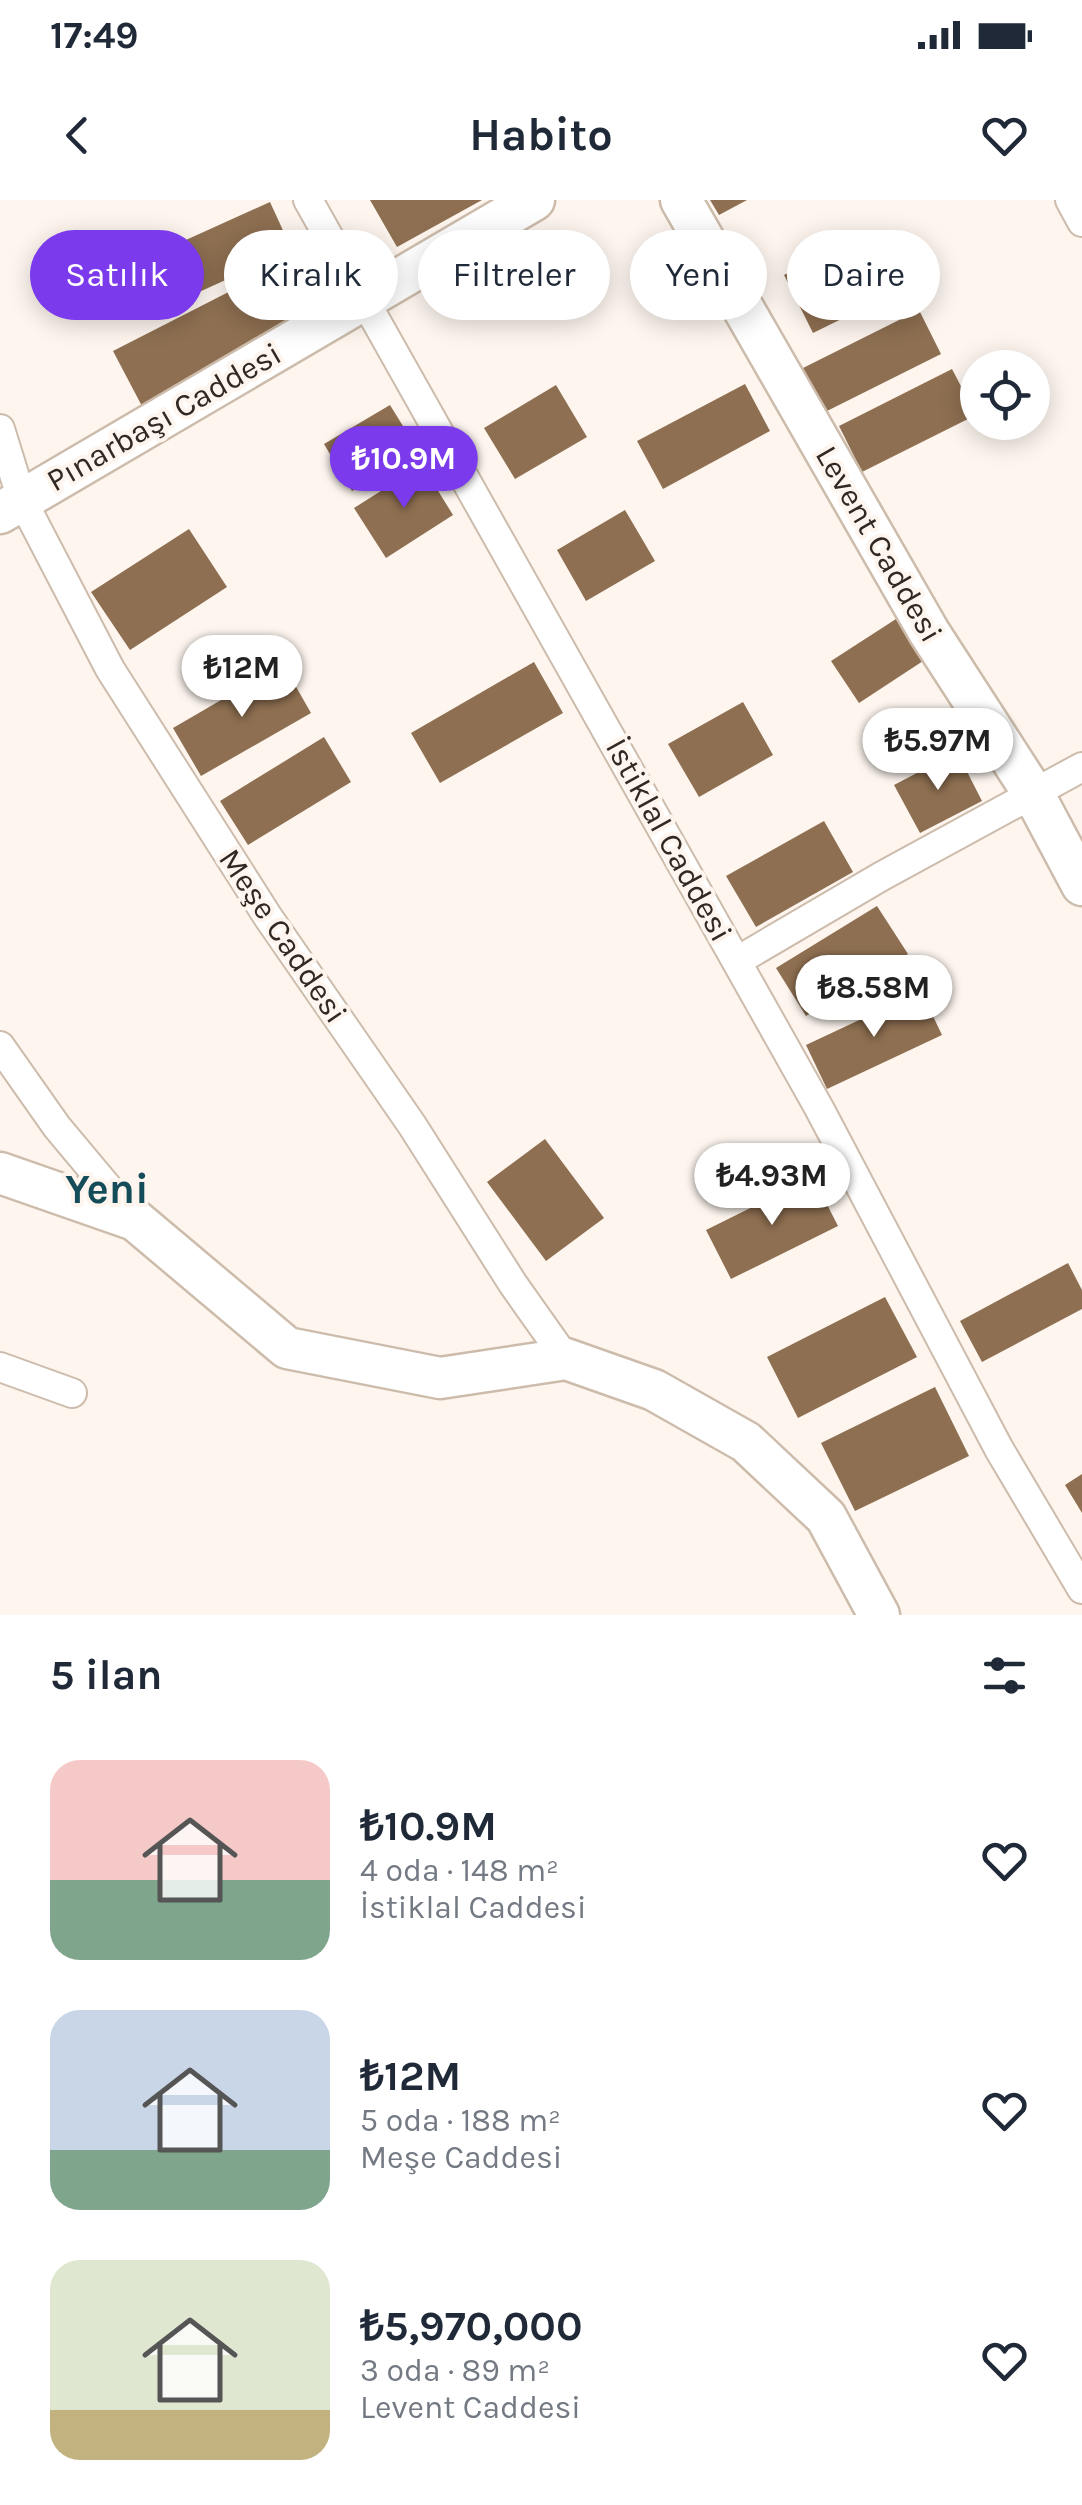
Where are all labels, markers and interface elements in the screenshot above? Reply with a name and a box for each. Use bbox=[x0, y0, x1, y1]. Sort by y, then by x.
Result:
text: 17:49 bbox=[50, 13, 138, 58]
icon: back bbox=[50, 108, 105, 163]
icon: heart bbox=[977, 108, 1032, 163]
text: Habito bbox=[469, 109, 613, 161]
chip: Satılık bbox=[30, 230, 204, 320]
chip: Kiralık bbox=[224, 230, 398, 320]
chip: Filtreler bbox=[418, 230, 610, 320]
chip: Yeni bbox=[630, 230, 767, 320]
chip: Daire bbox=[787, 230, 940, 320]
street label: Pınarbaşı Caddesi bbox=[40, 335, 288, 499]
map controls bbox=[960, 350, 1050, 440]
button: locate bbox=[960, 350, 1050, 440]
pin: ₺10.9M bbox=[323, 426, 485, 511]
street label: Levent Caddesi bbox=[808, 439, 950, 649]
text: ₺10.9M bbox=[352, 440, 456, 477]
pin: ₺12M bbox=[183, 635, 301, 720]
text: ₺12M bbox=[203, 649, 281, 686]
pin: ₺5.97M bbox=[857, 708, 1019, 793]
text: ₺5.97M bbox=[884, 722, 992, 759]
street label: İstiklal Caddesi bbox=[598, 732, 740, 948]
street label: Meşe Caddesi bbox=[211, 842, 355, 1030]
pin: ₺8.58M bbox=[793, 955, 955, 1040]
text: ₺8.58M bbox=[817, 969, 931, 1006]
pin: ₺4.93M bbox=[691, 1143, 853, 1228]
text: ₺4.93M bbox=[716, 1157, 828, 1194]
district label: Yeni bbox=[65, 1164, 149, 1214]
icon: filters bbox=[977, 1648, 1032, 1703]
text: 5 ilan bbox=[50, 1650, 162, 1700]
icon: home bbox=[130, 1800, 250, 1920]
text: ₺10.9M bbox=[360, 1801, 497, 1851]
icon: heart bbox=[977, 1833, 1032, 1888]
text: 4 oda · 148 m² bbox=[360, 1852, 559, 1889]
text: İstiklal Caddesi bbox=[360, 1889, 586, 1926]
icon: home bbox=[130, 2050, 250, 2170]
text: ₺12M bbox=[360, 2051, 461, 2101]
icon: heart bbox=[977, 2083, 1032, 2138]
text: 5 oda · 188 m² bbox=[360, 2102, 561, 2139]
text: Meşe Caddesi bbox=[360, 2139, 562, 2176]
icon: home bbox=[130, 2300, 250, 2420]
text: ₺5,970,000 bbox=[360, 2301, 583, 2351]
icon: heart bbox=[977, 2333, 1032, 2388]
text: 3 oda · 89 m² bbox=[360, 2352, 550, 2389]
text: Levent Caddesi bbox=[360, 2389, 581, 2426]

